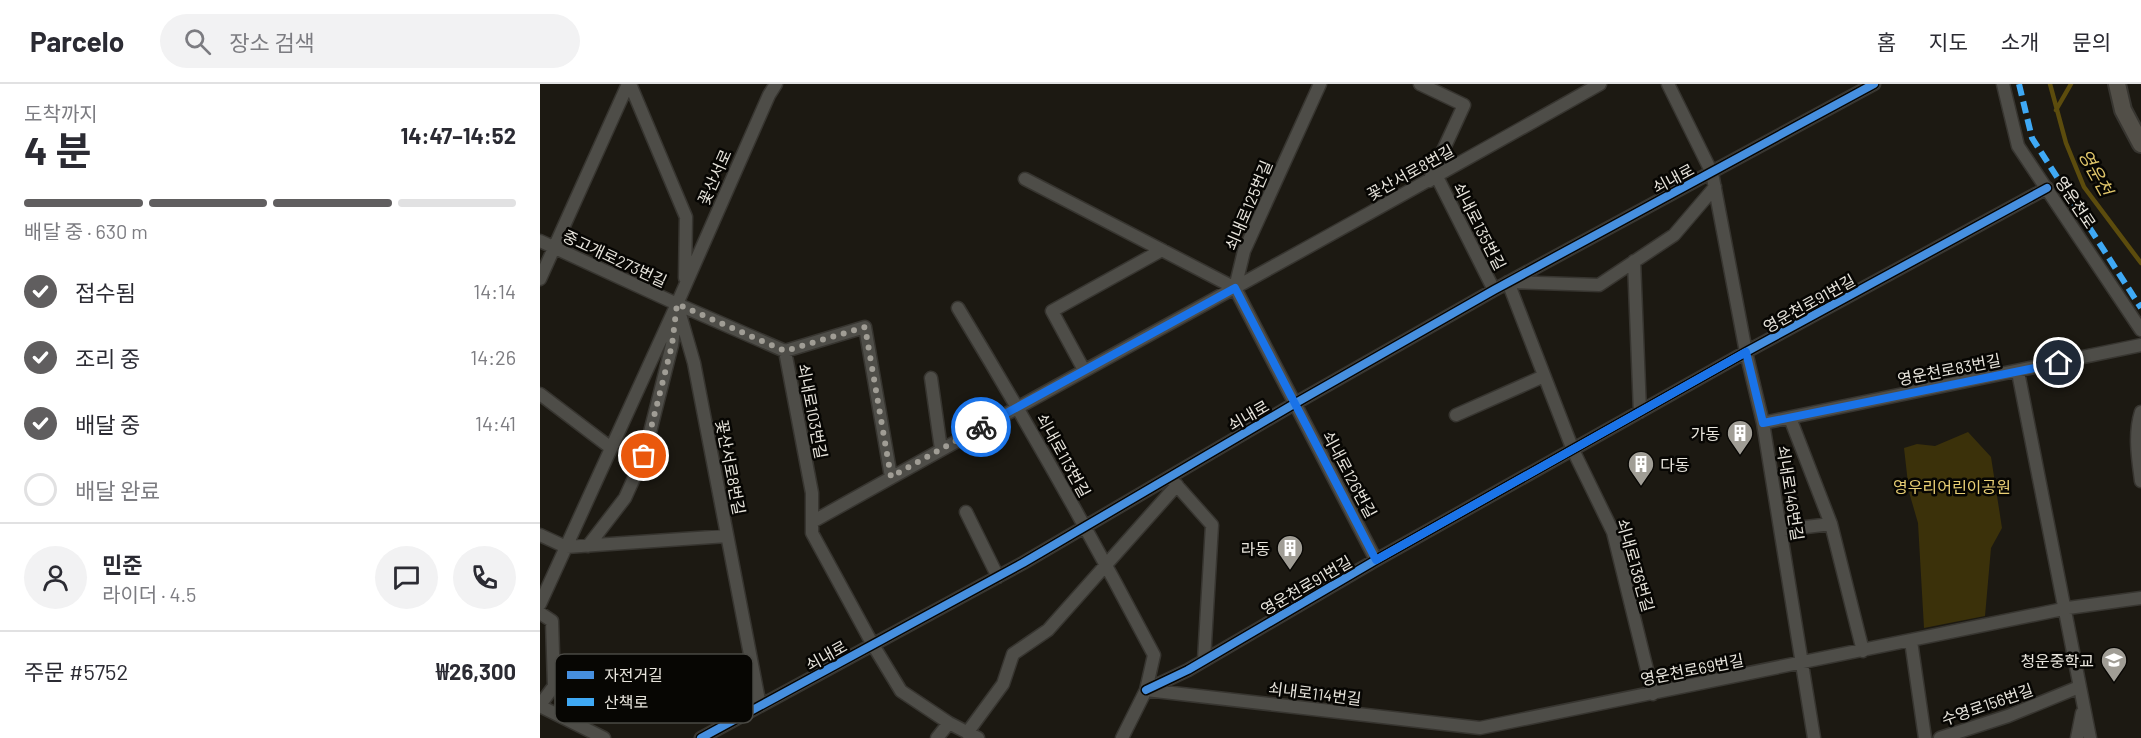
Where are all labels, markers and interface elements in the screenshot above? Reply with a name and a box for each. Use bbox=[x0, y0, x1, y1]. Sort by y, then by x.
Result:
search box bbox=[160, 14, 580, 68]
text: Parcelo bbox=[30, 24, 124, 58]
icon: search bbox=[181, 25, 214, 58]
text: 장소 검색 bbox=[229, 29, 315, 55]
text: 홈 bbox=[1877, 29, 1896, 54]
text: 지도 bbox=[1929, 29, 1968, 54]
text: 소개 bbox=[2001, 29, 2039, 54]
text: 문의 bbox=[2072, 29, 2111, 54]
text: 도착까지 bbox=[24, 101, 98, 125]
text: 14:47–14:52 bbox=[400, 122, 516, 148]
text: 4 분 bbox=[24, 126, 91, 173]
street label: 꽃산서로8번길 bbox=[1363, 140, 1457, 204]
water label: 영운천 bbox=[2074, 145, 2119, 201]
street label: 꽃산서로 bbox=[693, 146, 735, 208]
street label: 쇠내로125번길 bbox=[1220, 157, 1276, 253]
street label: 쇠내로 bbox=[1649, 159, 1697, 197]
street label: 영운천로 bbox=[2052, 172, 2100, 232]
street label: 쇠내로135번길 bbox=[1450, 179, 1510, 273]
text: 배달 중 · 630 m bbox=[24, 219, 148, 243]
street label: 중고개로273번길 bbox=[560, 226, 670, 290]
street label: 영운천로91번길 bbox=[1760, 270, 1858, 336]
icon: check bbox=[24, 275, 57, 308]
text: 접수됨 bbox=[75, 279, 136, 305]
text: 14:14 bbox=[473, 279, 516, 303]
pin bbox=[2033, 337, 2084, 388]
icon: check bbox=[24, 341, 57, 374]
text: 조리 중 bbox=[75, 345, 140, 371]
text: 14:26 bbox=[470, 345, 516, 369]
icon: home bbox=[2042, 346, 2075, 379]
street label: 영운천로83번길 bbox=[1896, 350, 2002, 388]
street label: 쇠내로103번길 bbox=[794, 362, 832, 460]
street label: 쇠내로 bbox=[1224, 396, 1272, 434]
courier bbox=[951, 397, 1011, 457]
icon: check bbox=[24, 407, 57, 440]
street label: 쇠내로113번길 bbox=[1033, 410, 1095, 500]
text: 배달 중 bbox=[75, 411, 140, 437]
text: 14:41 bbox=[475, 411, 516, 435]
icon: bike bbox=[965, 411, 998, 444]
street label: 꽃산서로8번길 bbox=[712, 418, 750, 516]
building icon: 가동 bbox=[1725, 418, 1755, 456]
place label: 가동 bbox=[1691, 424, 1720, 443]
street label: 쇠내로126번길 bbox=[1319, 427, 1381, 521]
pin bbox=[618, 430, 669, 481]
icon: bag bbox=[627, 439, 660, 472]
street label: 쇠내로146번길 bbox=[1774, 444, 1808, 542]
building icon: 다동 bbox=[1626, 449, 1656, 487]
place label: 다동 bbox=[1660, 455, 1690, 474]
text: 배달 완료 bbox=[75, 477, 160, 503]
park label: 영우리어린이공원 bbox=[1893, 477, 2011, 496]
street label: 쇠내로136번길 bbox=[1614, 516, 1658, 614]
building icon: 라동 bbox=[1275, 533, 1305, 571]
place label: 라동 bbox=[1241, 539, 1270, 558]
button: person bbox=[24, 546, 87, 609]
button: chat bbox=[375, 546, 438, 609]
button: phone bbox=[453, 546, 516, 609]
text: 민준 bbox=[102, 551, 142, 577]
street label: 영운천로91번길 bbox=[1257, 551, 1355, 619]
text: 라이더 · 4.5 bbox=[102, 582, 196, 606]
street label: 쇠내로 bbox=[802, 636, 850, 674]
school or university icon: 청운중학교 bbox=[2099, 645, 2129, 683]
street label: 영운천로69번길 bbox=[1639, 650, 1745, 688]
place label: 청운중학교 bbox=[2020, 651, 2094, 670]
legend bbox=[555, 654, 753, 723]
text: 주문 #5752 bbox=[24, 658, 128, 684]
text: ₩26,300 bbox=[436, 658, 516, 684]
text: 자전거길 bbox=[604, 665, 663, 684]
street label: 쇠내로114번길 bbox=[1267, 678, 1363, 708]
street label: 수영로156번길 bbox=[1939, 679, 2035, 729]
text: 산책로 bbox=[604, 692, 648, 711]

